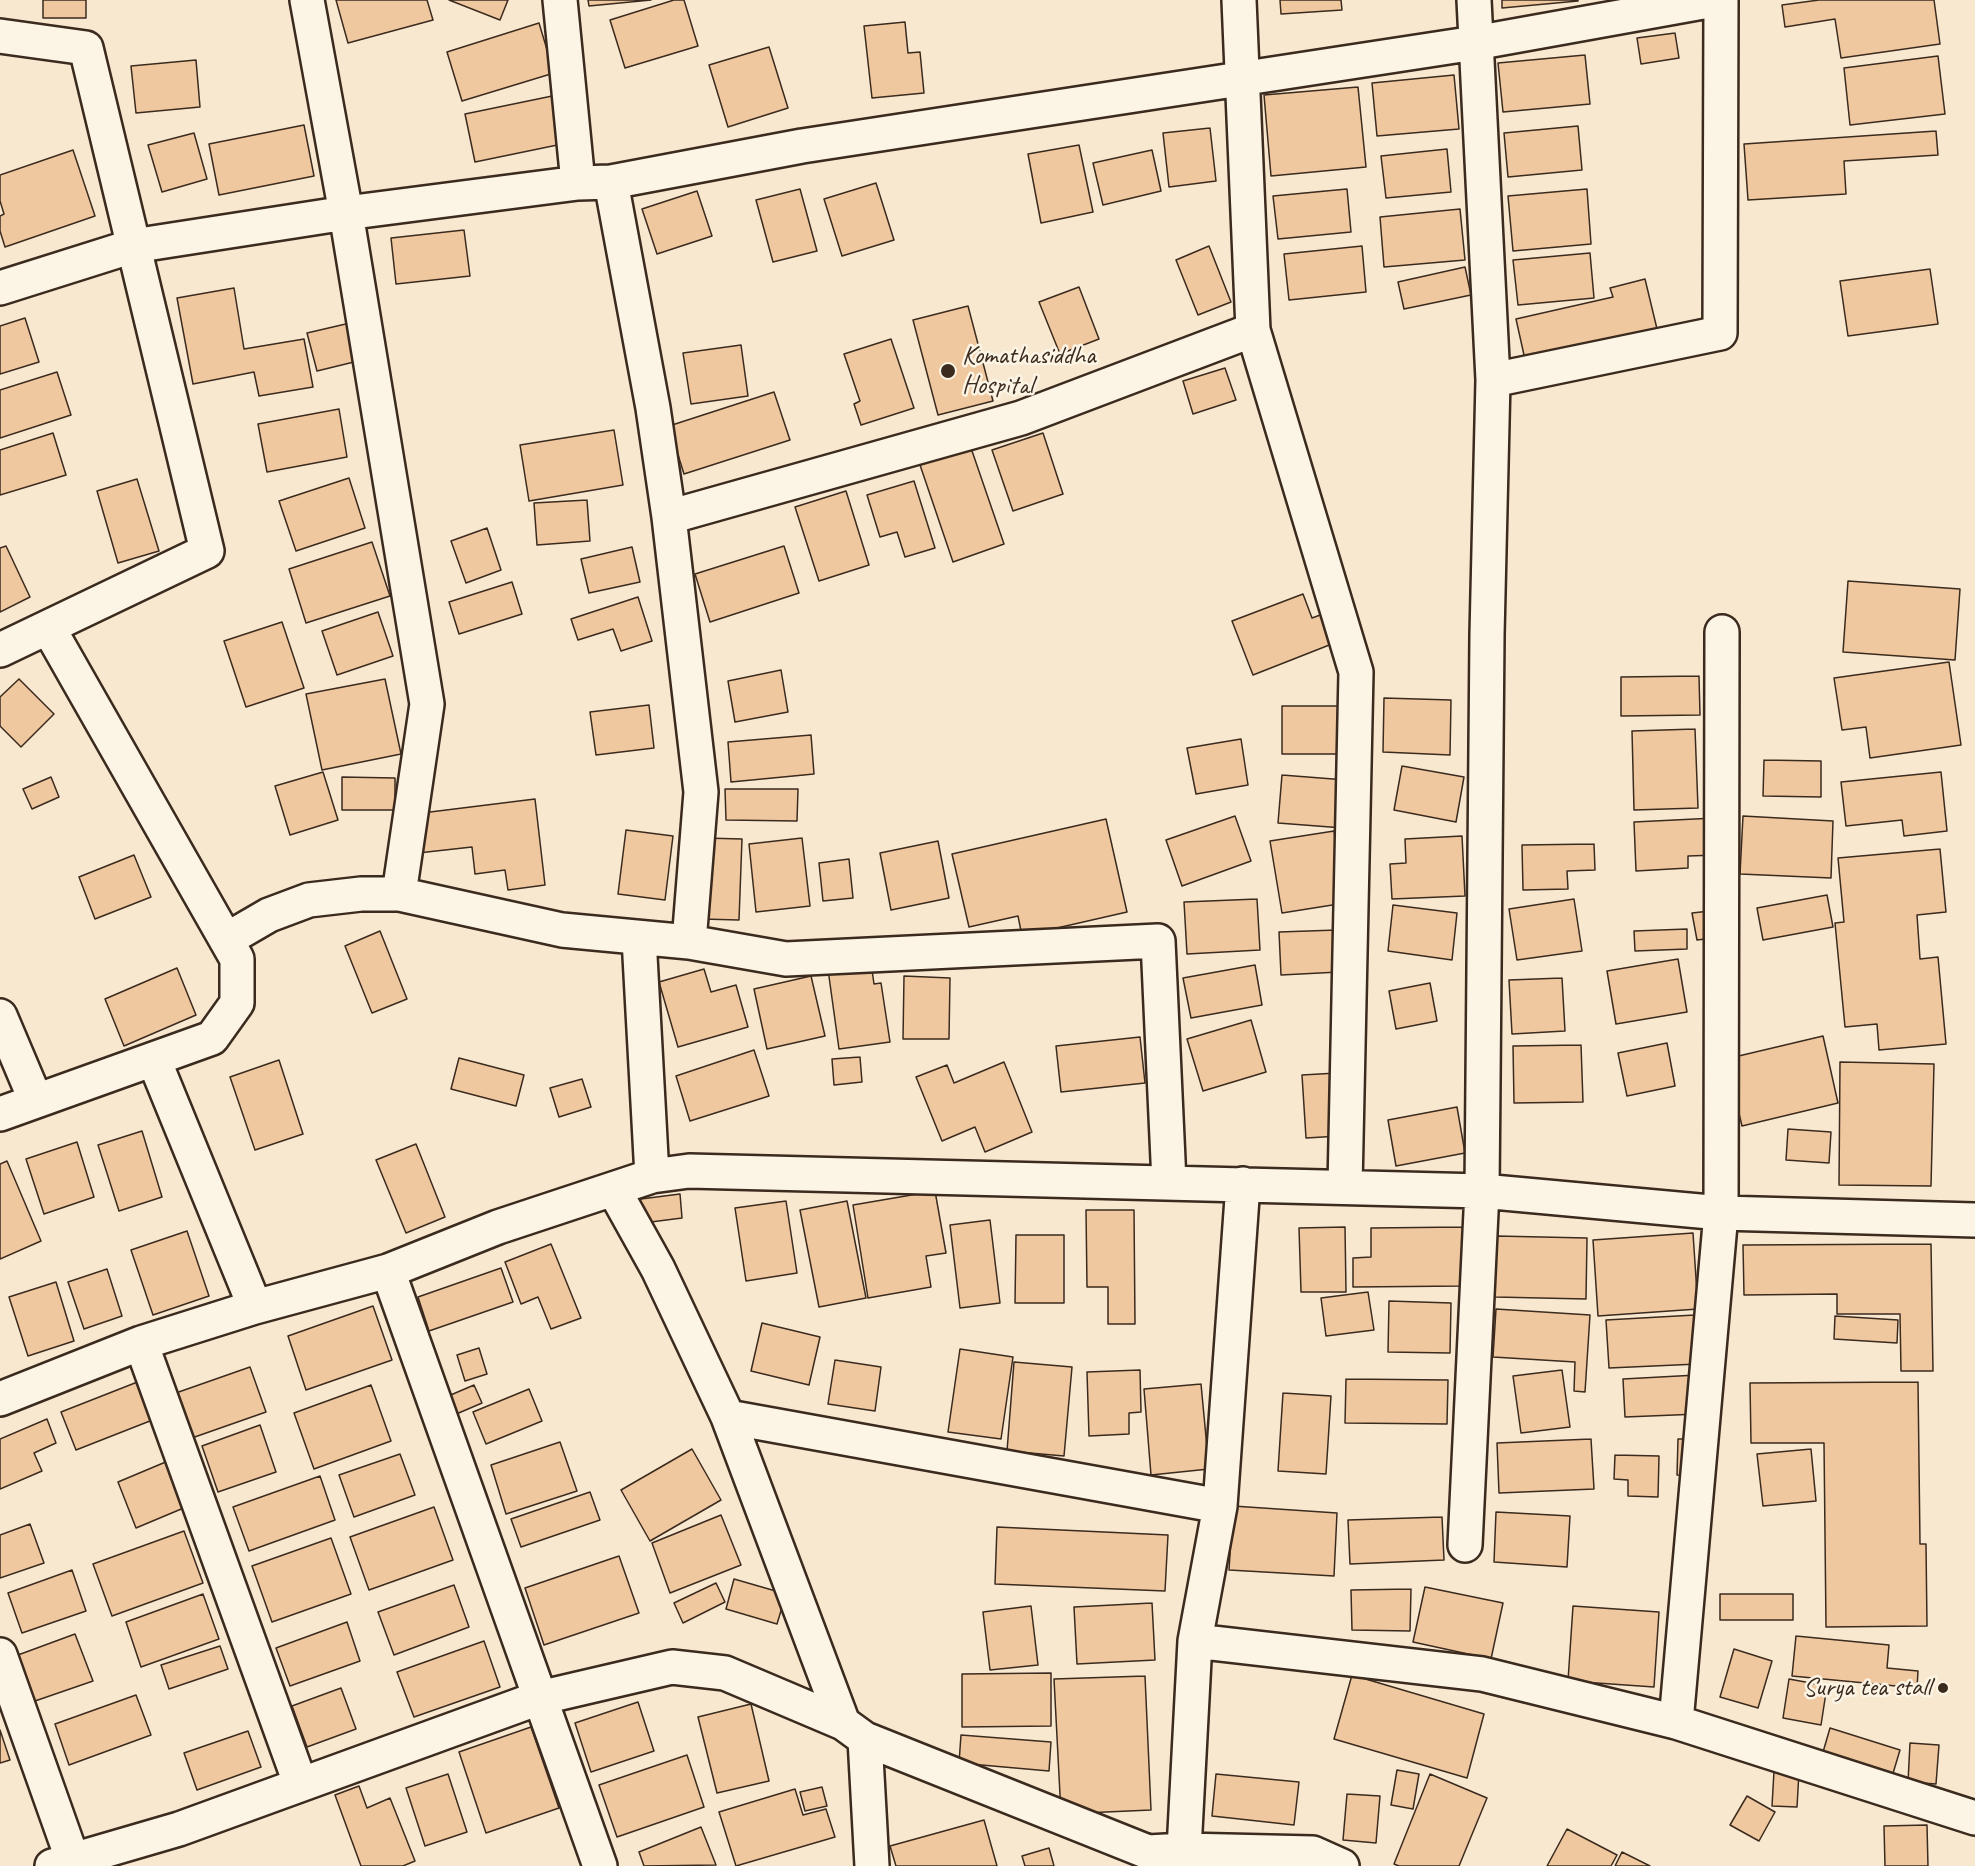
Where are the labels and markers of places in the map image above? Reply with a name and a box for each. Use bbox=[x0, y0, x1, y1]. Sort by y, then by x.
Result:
place label: Komathasiddha Hospital bbox=[962, 340, 1096, 402]
marker: Komathasiddha Hospital bbox=[939, 362, 957, 380]
place label: Surya tea stall bbox=[1803, 1672, 1931, 1704]
marker: Surya tea stall bbox=[1936, 1681, 1950, 1695]

